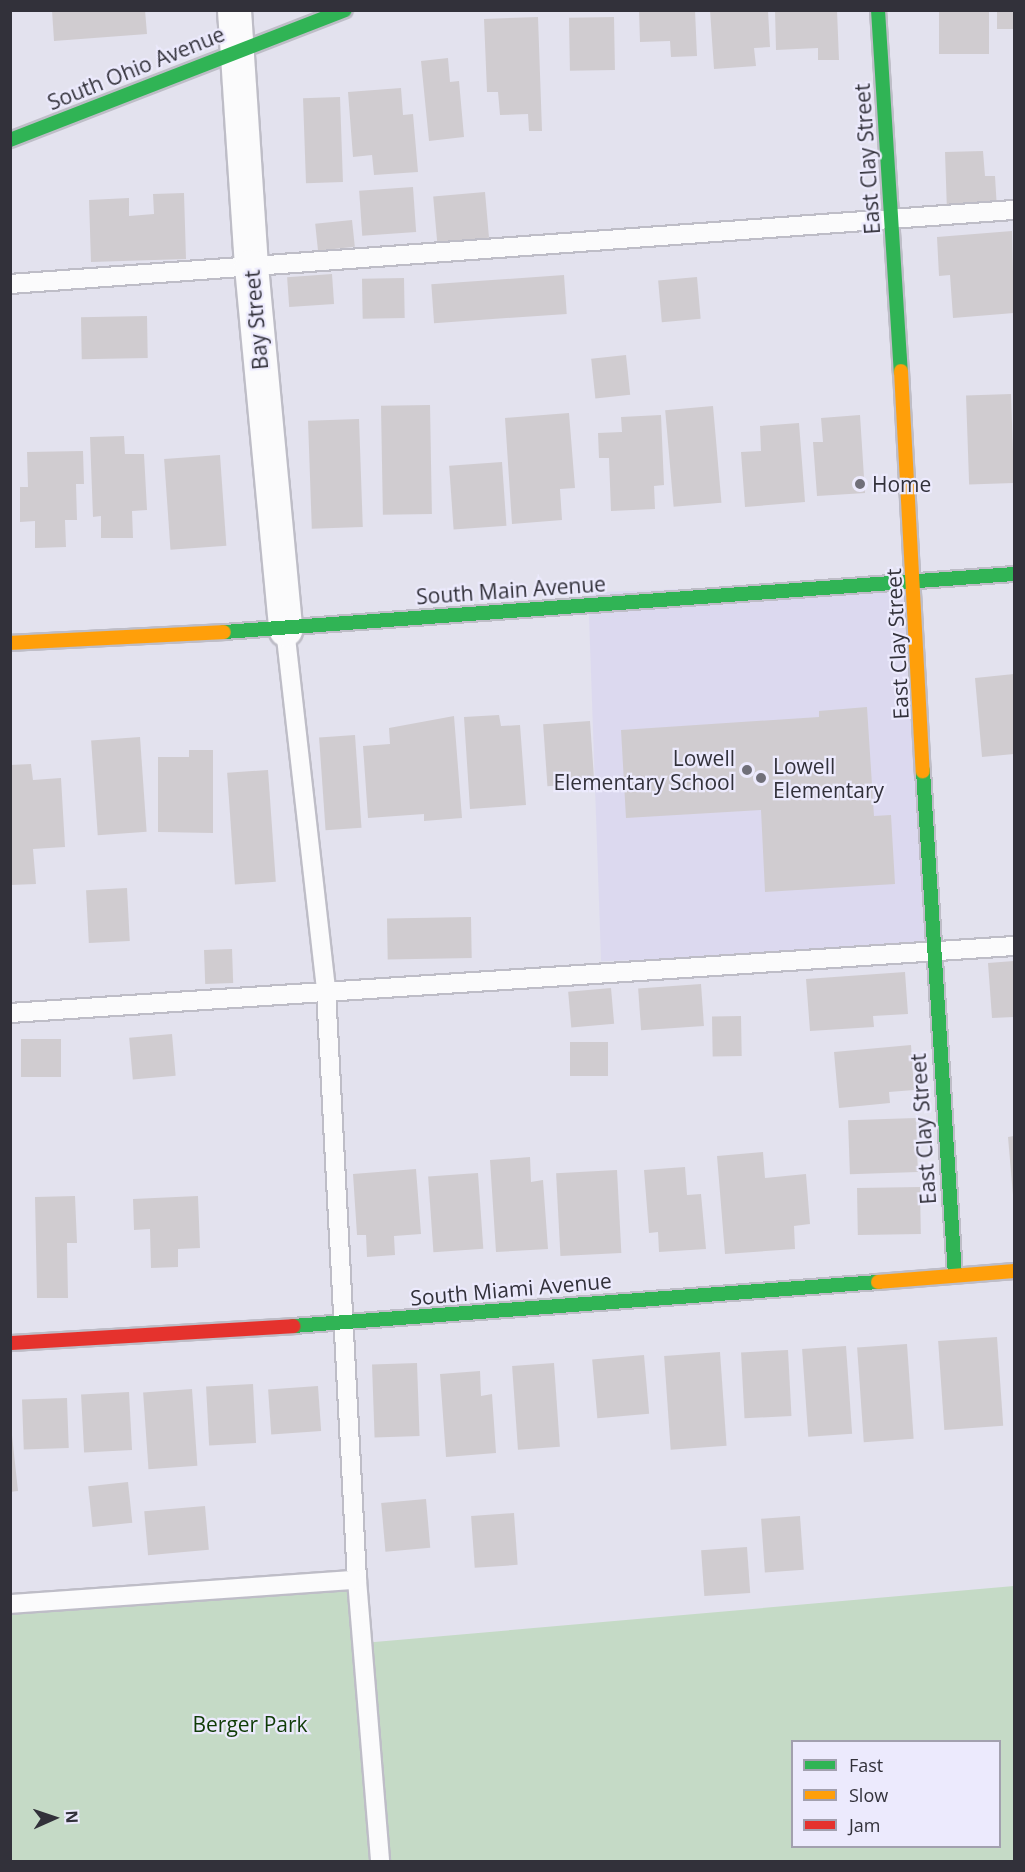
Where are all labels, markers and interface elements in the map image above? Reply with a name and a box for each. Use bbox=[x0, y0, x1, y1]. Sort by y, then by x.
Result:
street label: South Ohio Avenue bbox=[44, 21, 228, 115]
street label: East Clay Street bbox=[849, 83, 885, 235]
street label: Bay Street bbox=[239, 269, 273, 371]
place label: Home bbox=[872, 471, 931, 497]
marker: Home bbox=[853, 477, 867, 491]
street label: East Clay Street bbox=[880, 568, 914, 720]
street label: South Main Avenue bbox=[415, 571, 607, 609]
place label: Lowell Elementary School bbox=[553, 745, 735, 795]
place label: Lowell Elementary bbox=[773, 753, 884, 803]
marker: Lowell Elementary School bbox=[740, 763, 754, 777]
marker: Lowell Elementary bbox=[754, 771, 768, 785]
street label: East Clay Street bbox=[905, 1053, 941, 1205]
street label: South Miami Avenue bbox=[409, 1268, 613, 1310]
park label: Berger Park bbox=[192, 1711, 308, 1737]
legend bbox=[791, 1740, 1001, 1848]
text: Fast bbox=[849, 1753, 883, 1777]
text: Slow bbox=[849, 1783, 888, 1807]
north arrow bbox=[24, 1788, 84, 1848]
text: N bbox=[61, 1810, 83, 1824]
text: Jam bbox=[849, 1813, 881, 1837]

